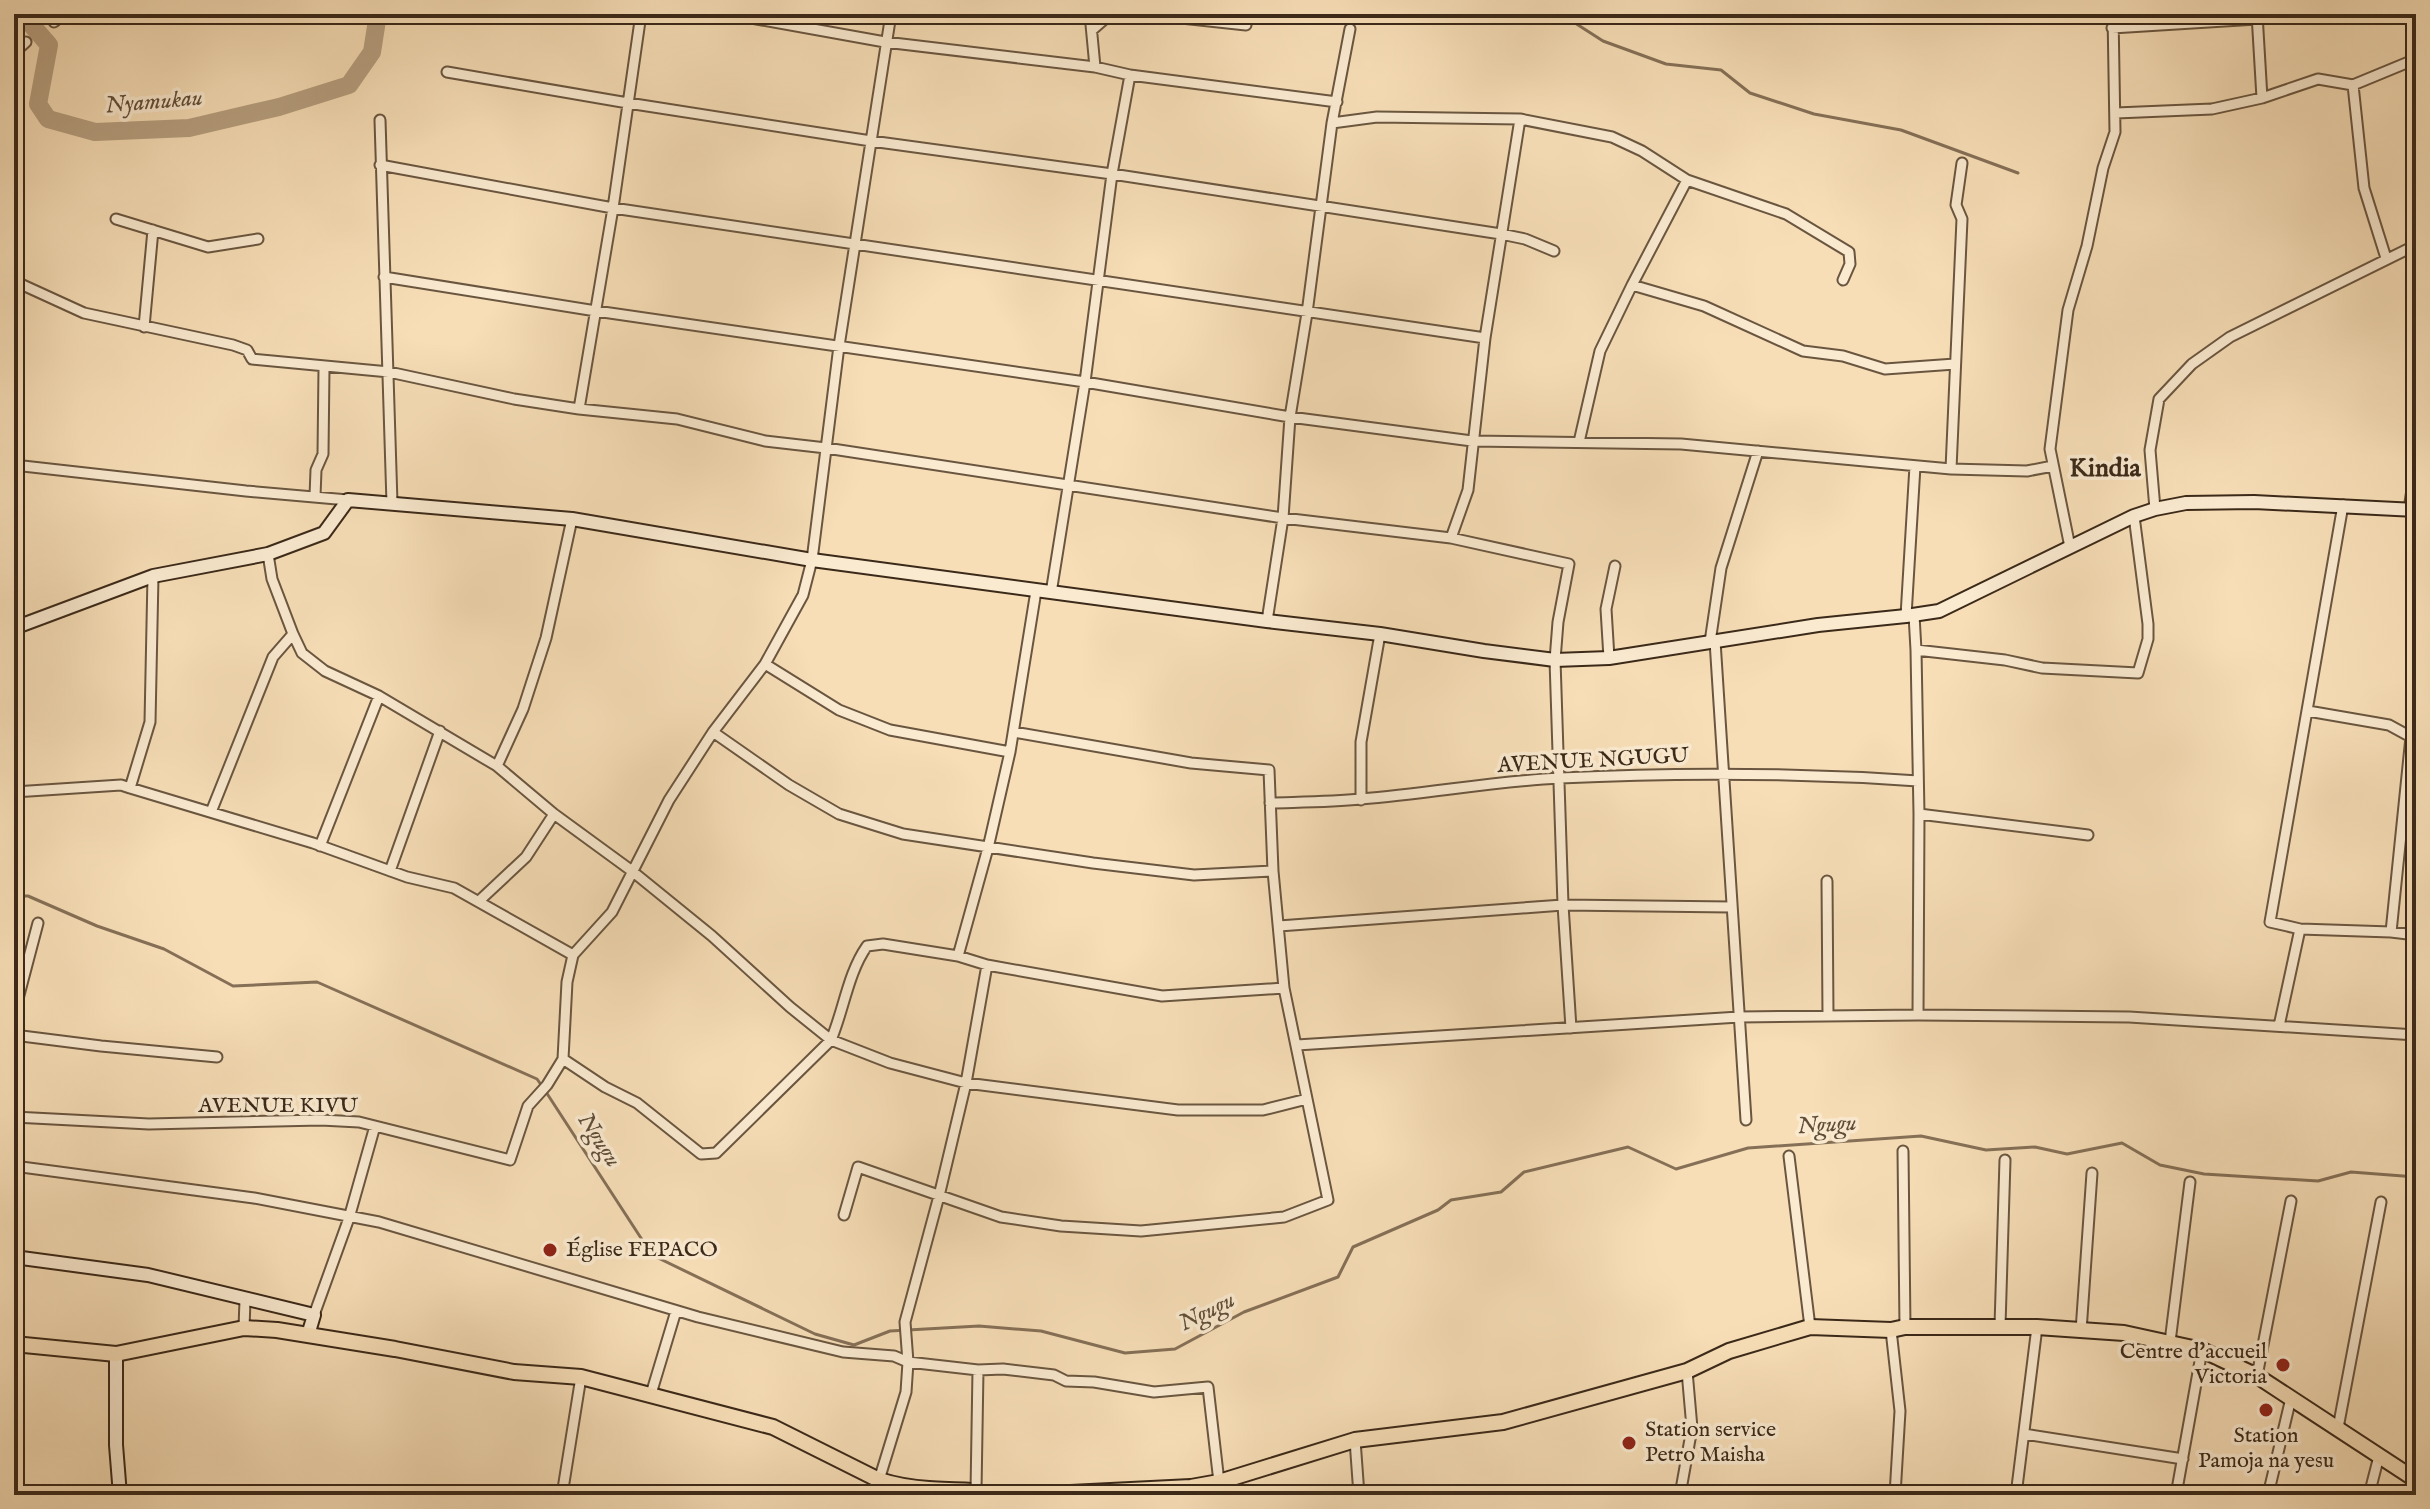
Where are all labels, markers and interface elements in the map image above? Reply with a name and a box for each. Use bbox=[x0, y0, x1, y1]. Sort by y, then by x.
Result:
water label: Nyamukau bbox=[104, 82, 204, 122]
district label: Kindia bbox=[2069, 452, 2142, 485]
street label: AVENUE NGUGU bbox=[1496, 742, 1690, 780]
street label: AVENUE KIVU bbox=[197, 1092, 358, 1120]
water label: Ngugu bbox=[570, 1107, 628, 1173]
water label: Ngugu bbox=[1796, 1107, 1858, 1143]
place label: Église FEPACO bbox=[566, 1236, 718, 1264]
marker: Église FEPACO bbox=[541, 1241, 559, 1259]
water label: Ngugu bbox=[1173, 1285, 1241, 1339]
place label: Centre d'accueil Victoria bbox=[2120, 1338, 2267, 1391]
marker: Centre d'accueil Victoria bbox=[2274, 1356, 2292, 1374]
marker: Station Pamoja na yesu bbox=[2257, 1401, 2275, 1419]
place label: Station service Petro Maisha bbox=[1645, 1416, 1776, 1469]
place label: Station Pamoja na yesu bbox=[2198, 1422, 2334, 1475]
marker: Station service Petro Maisha bbox=[1620, 1434, 1638, 1452]

